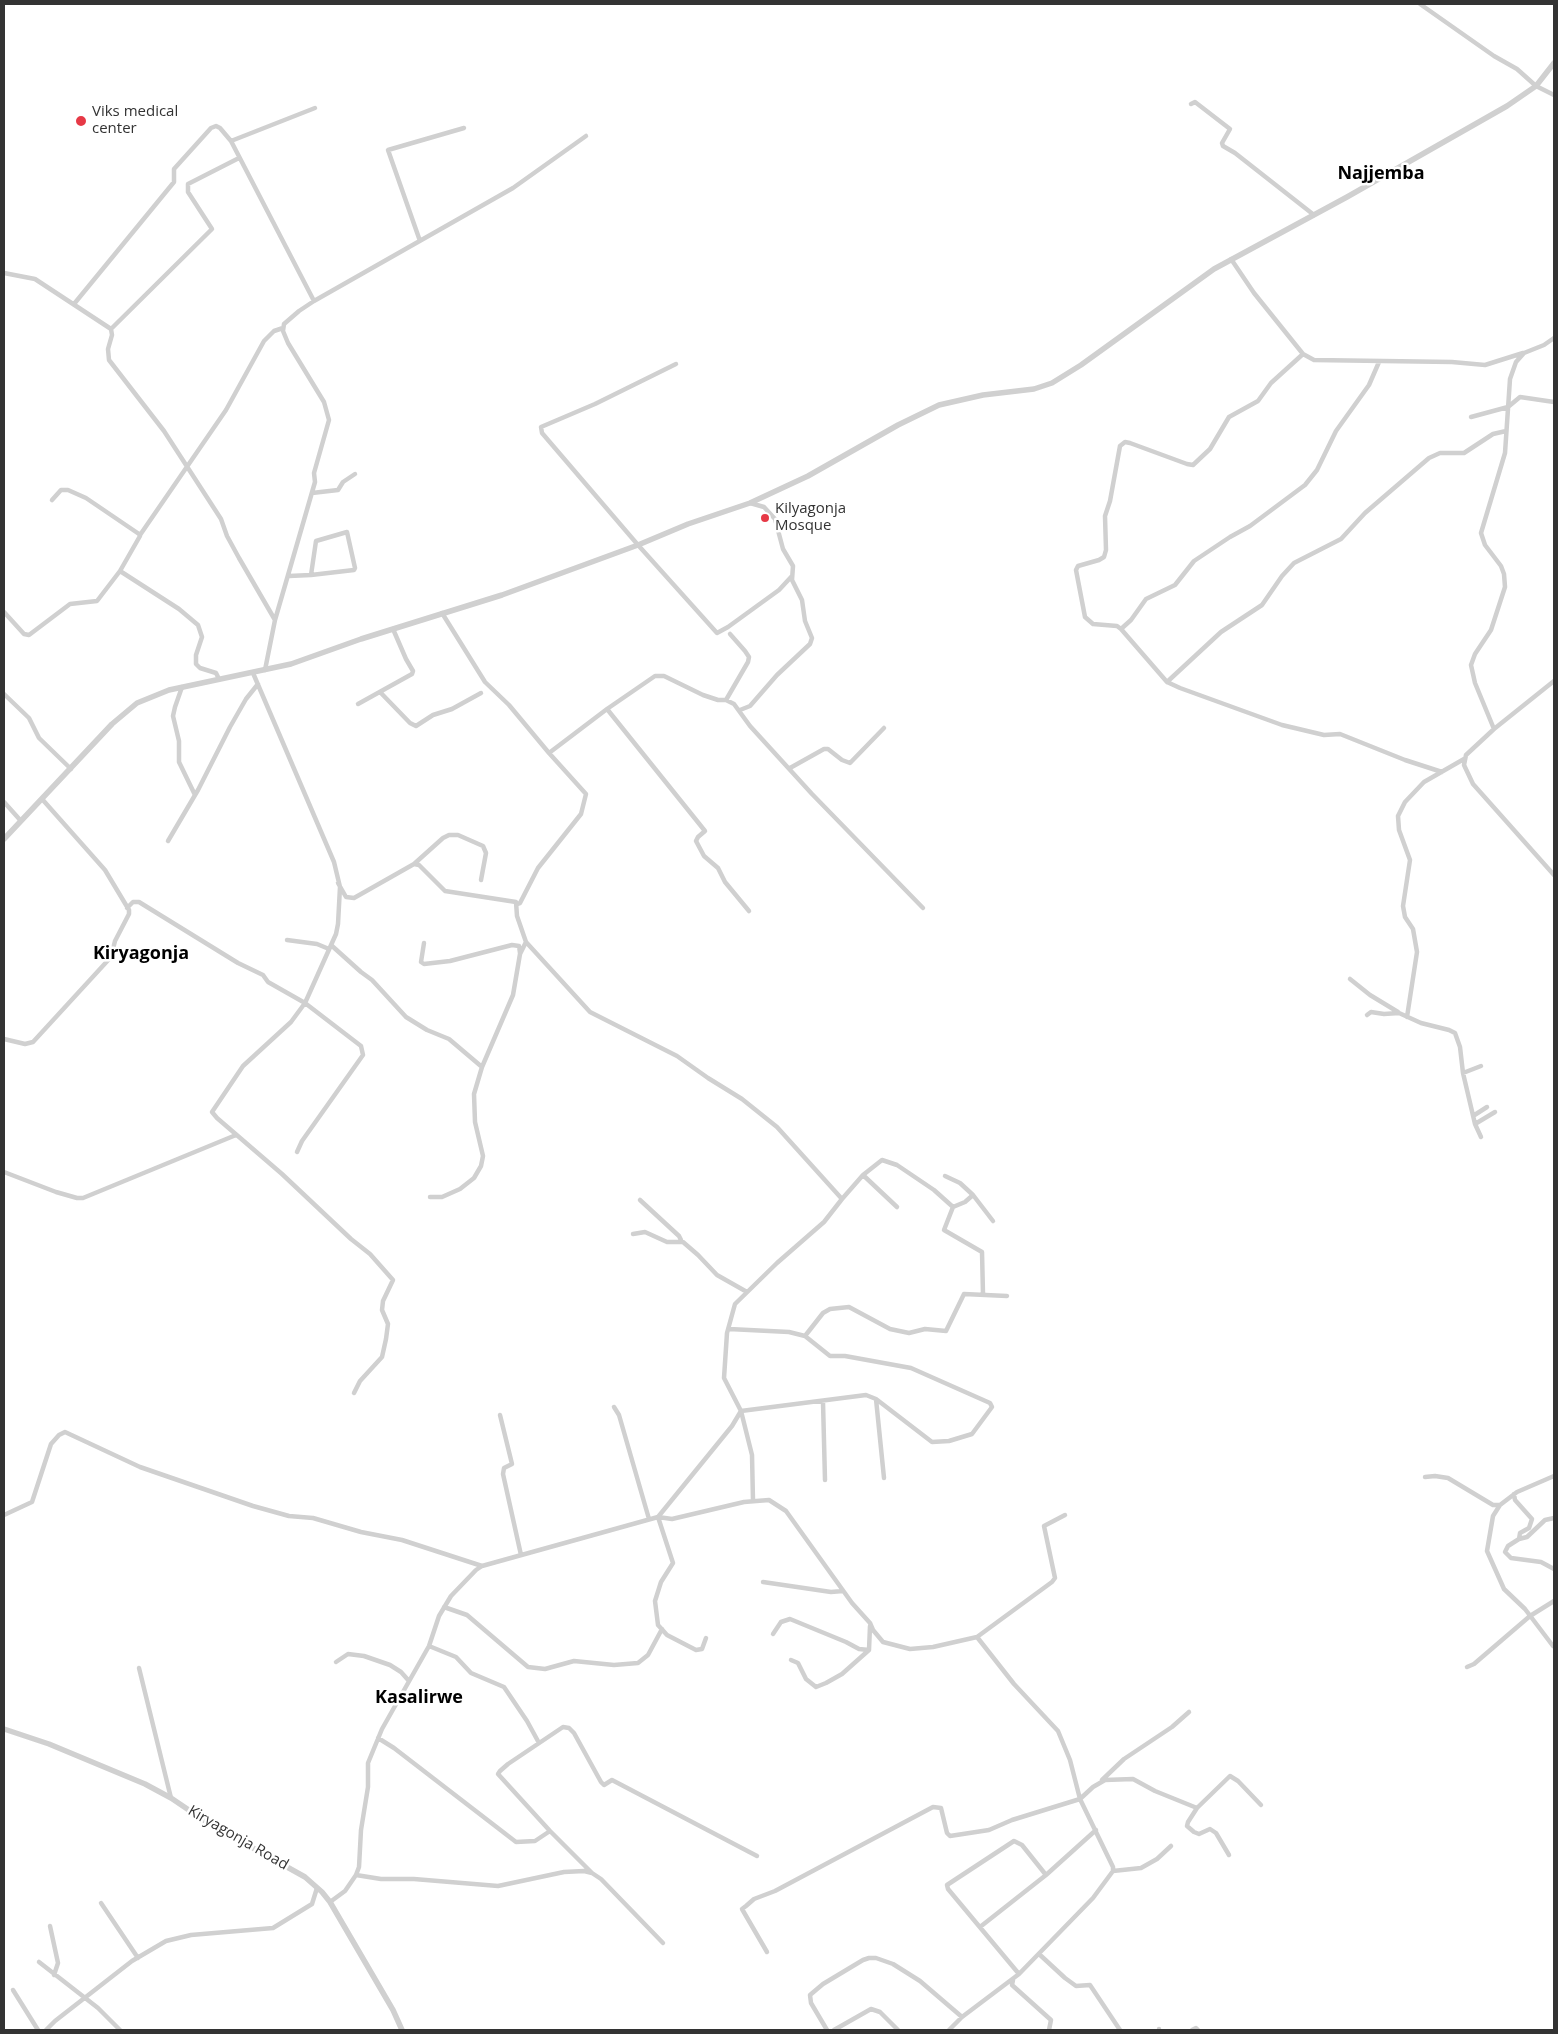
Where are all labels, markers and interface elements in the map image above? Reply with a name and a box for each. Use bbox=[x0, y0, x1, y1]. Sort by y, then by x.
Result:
place label: Viks medical center bbox=[92, 103, 178, 138]
marker: Viks medical center bbox=[74, 114, 88, 128]
district label: Najjemba bbox=[1337, 163, 1425, 185]
place label: Kilyagonja Mosque bbox=[775, 500, 846, 535]
marker: Kilyagonja Mosque bbox=[759, 512, 771, 524]
district label: Kiryagonja bbox=[93, 943, 189, 965]
district label: Kasalirwe bbox=[375, 1687, 463, 1709]
street label: Kiryagonja Road bbox=[185, 1802, 291, 1874]

